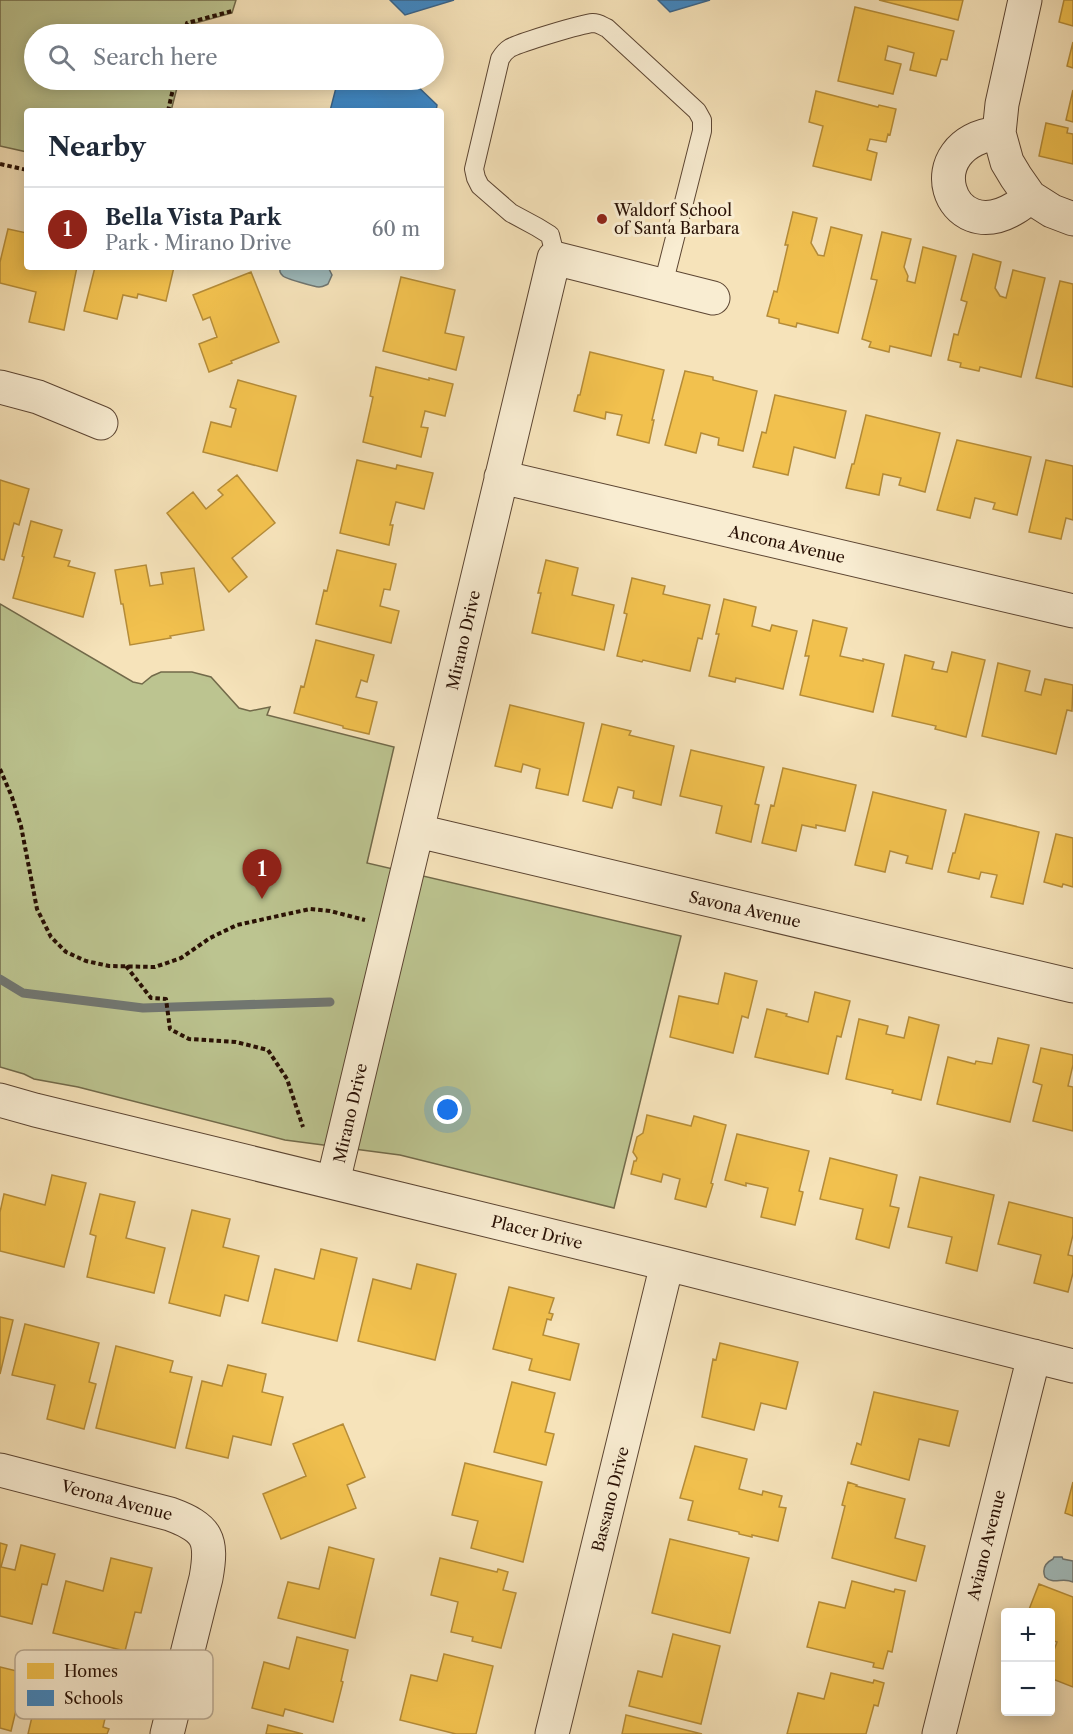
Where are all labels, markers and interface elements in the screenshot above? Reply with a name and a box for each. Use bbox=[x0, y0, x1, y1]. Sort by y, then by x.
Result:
search box bbox=[24, 24, 444, 90]
icon: search bbox=[45, 41, 78, 74]
text: Search here bbox=[93, 44, 218, 71]
text: Nearby bbox=[48, 131, 146, 163]
place label: Waldorf School of Santa Barbara bbox=[613, 200, 740, 238]
text: Bella Vista Park bbox=[105, 204, 281, 231]
marker: Waldorf School of Santa Barbara bbox=[595, 212, 609, 226]
text: 1 bbox=[63, 217, 72, 241]
text: 60 m bbox=[372, 217, 420, 241]
text: Park · Mirano Drive bbox=[105, 231, 292, 255]
street label: Ancona Avenue bbox=[726, 521, 847, 567]
street label: Mirano Drive bbox=[442, 588, 484, 692]
pin: 1 bbox=[242, 850, 282, 899]
street label: Savona Avenue bbox=[687, 886, 803, 932]
street label: Mirano Drive bbox=[329, 1061, 371, 1165]
your location bbox=[433, 1095, 462, 1124]
street label: Placer Drive bbox=[489, 1211, 585, 1253]
street label: Bassano Drive bbox=[587, 1444, 633, 1554]
street label: Verona Avenue bbox=[58, 1475, 175, 1524]
street label: Aviano Avenue bbox=[962, 1488, 1009, 1603]
map controls bbox=[1001, 1608, 1055, 1716]
button: + bbox=[1001, 1608, 1055, 1662]
legend bbox=[15, 1650, 213, 1719]
text: Homes bbox=[64, 1661, 118, 1681]
button: − bbox=[1001, 1662, 1055, 1716]
text: Schools bbox=[64, 1688, 123, 1708]

